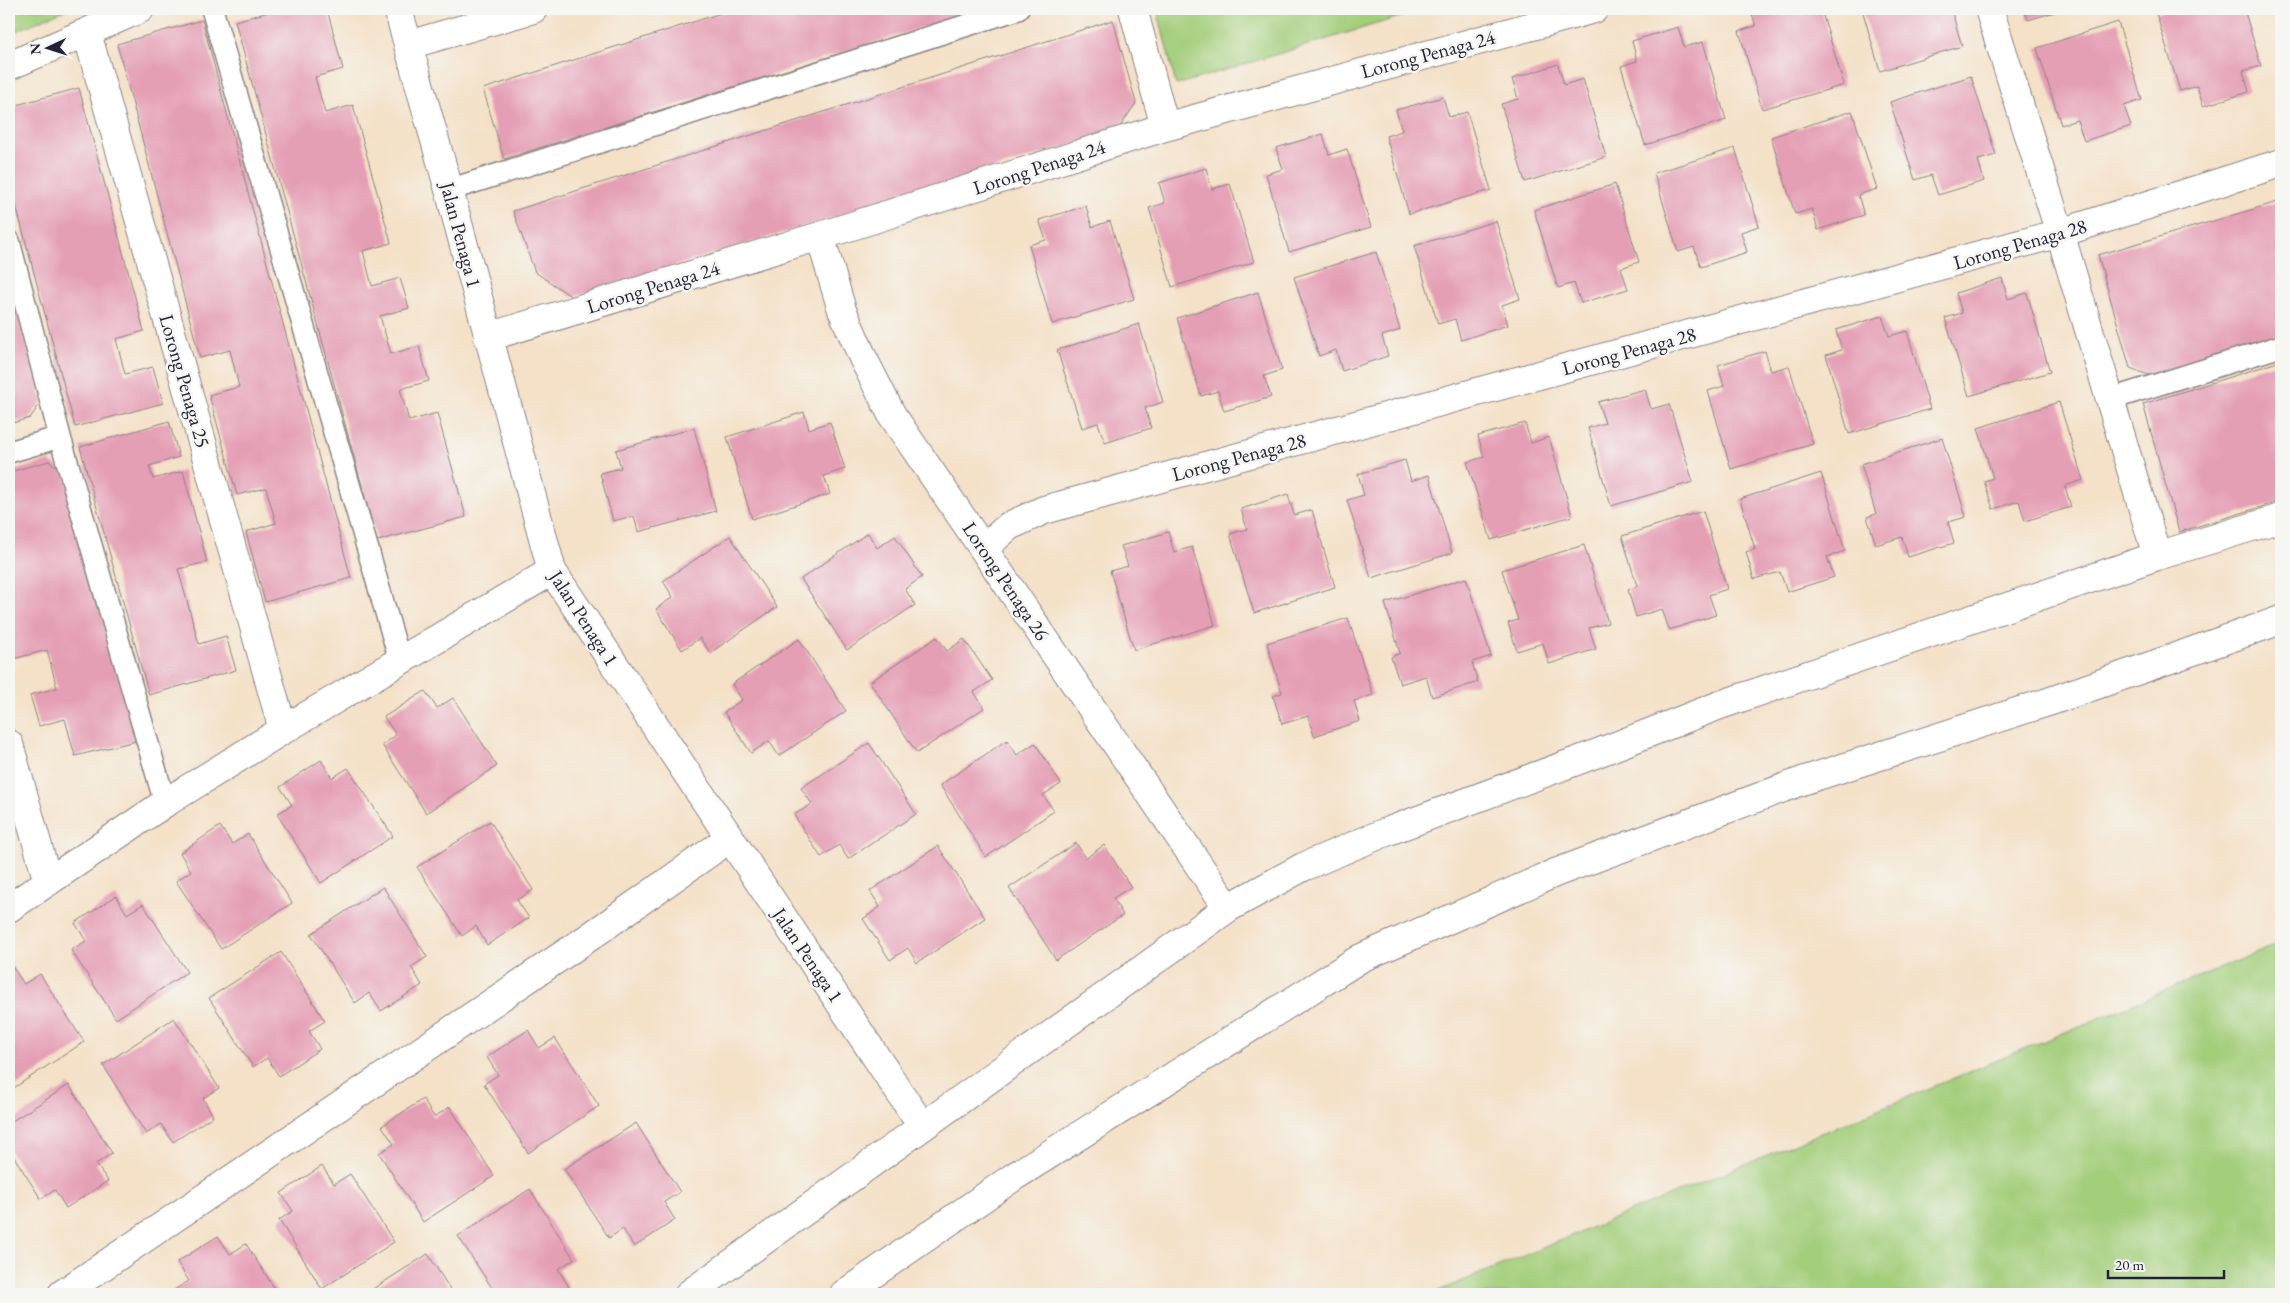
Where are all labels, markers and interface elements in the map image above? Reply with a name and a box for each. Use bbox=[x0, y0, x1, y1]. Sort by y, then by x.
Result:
north arrow bbox=[22, 22, 72, 72]
street label: Lorong Penaga 24 bbox=[1358, 24, 1498, 84]
text: N bbox=[26, 42, 44, 55]
street label: Lorong Penaga 24 bbox=[970, 133, 1109, 201]
street label: Jalan Penaga 1 bbox=[434, 177, 488, 291]
street label: Lorong Penaga 28 bbox=[1950, 213, 2090, 275]
street label: Lorong Penaga 24 bbox=[583, 254, 723, 320]
street label: Lorong Penaga 25 bbox=[154, 311, 216, 451]
street label: Lorong Penaga 28 bbox=[1559, 321, 1699, 381]
street label: Lorong Penaga 28 bbox=[1169, 427, 1309, 487]
street label: Lorong Penaga 26 bbox=[957, 517, 1055, 646]
street label: Jalan Penaga 1 bbox=[542, 564, 625, 671]
street label: Jalan Penaga 1 bbox=[766, 901, 849, 1007]
scale bar bbox=[2108, 1248, 2224, 1280]
text: 20 m bbox=[2115, 1255, 2144, 1274]

